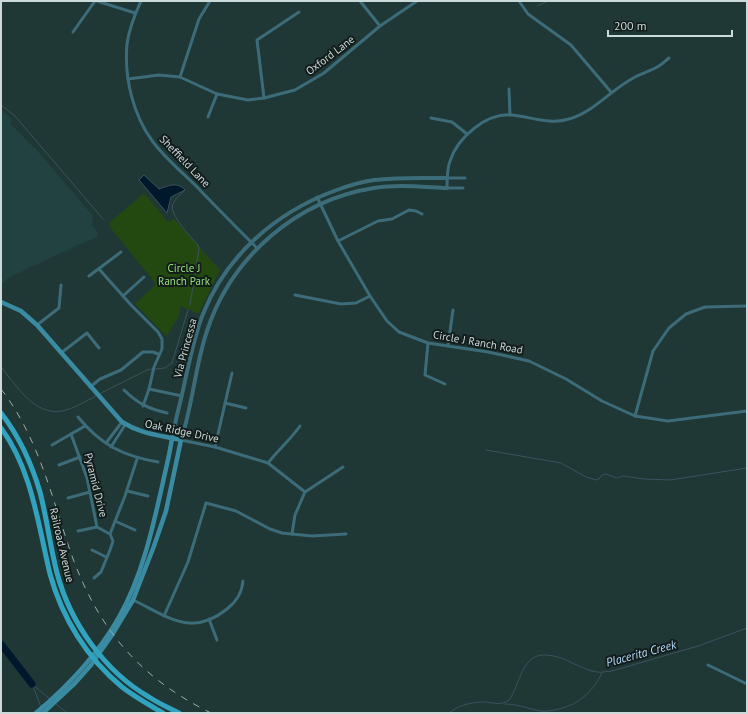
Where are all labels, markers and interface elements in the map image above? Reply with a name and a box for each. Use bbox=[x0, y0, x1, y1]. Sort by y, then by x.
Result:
scale bar bbox=[608, 12, 732, 38]
text: 200 m bbox=[614, 18, 647, 33]
street label: Oxford Lane bbox=[303, 32, 357, 78]
street label: Sheffield Lane bbox=[157, 132, 214, 190]
park label: Circle J Ranch Park bbox=[158, 261, 211, 288]
street label: Via Princessa bbox=[170, 317, 200, 380]
street label: Circle J Ranch Road bbox=[432, 327, 524, 357]
street label: Oak Ridge Drive bbox=[144, 416, 221, 446]
street label: Pyramid Drive bbox=[81, 451, 111, 519]
street label: Railroad Avenue bbox=[47, 506, 77, 584]
water label: Placerita Creek bbox=[604, 636, 678, 670]

